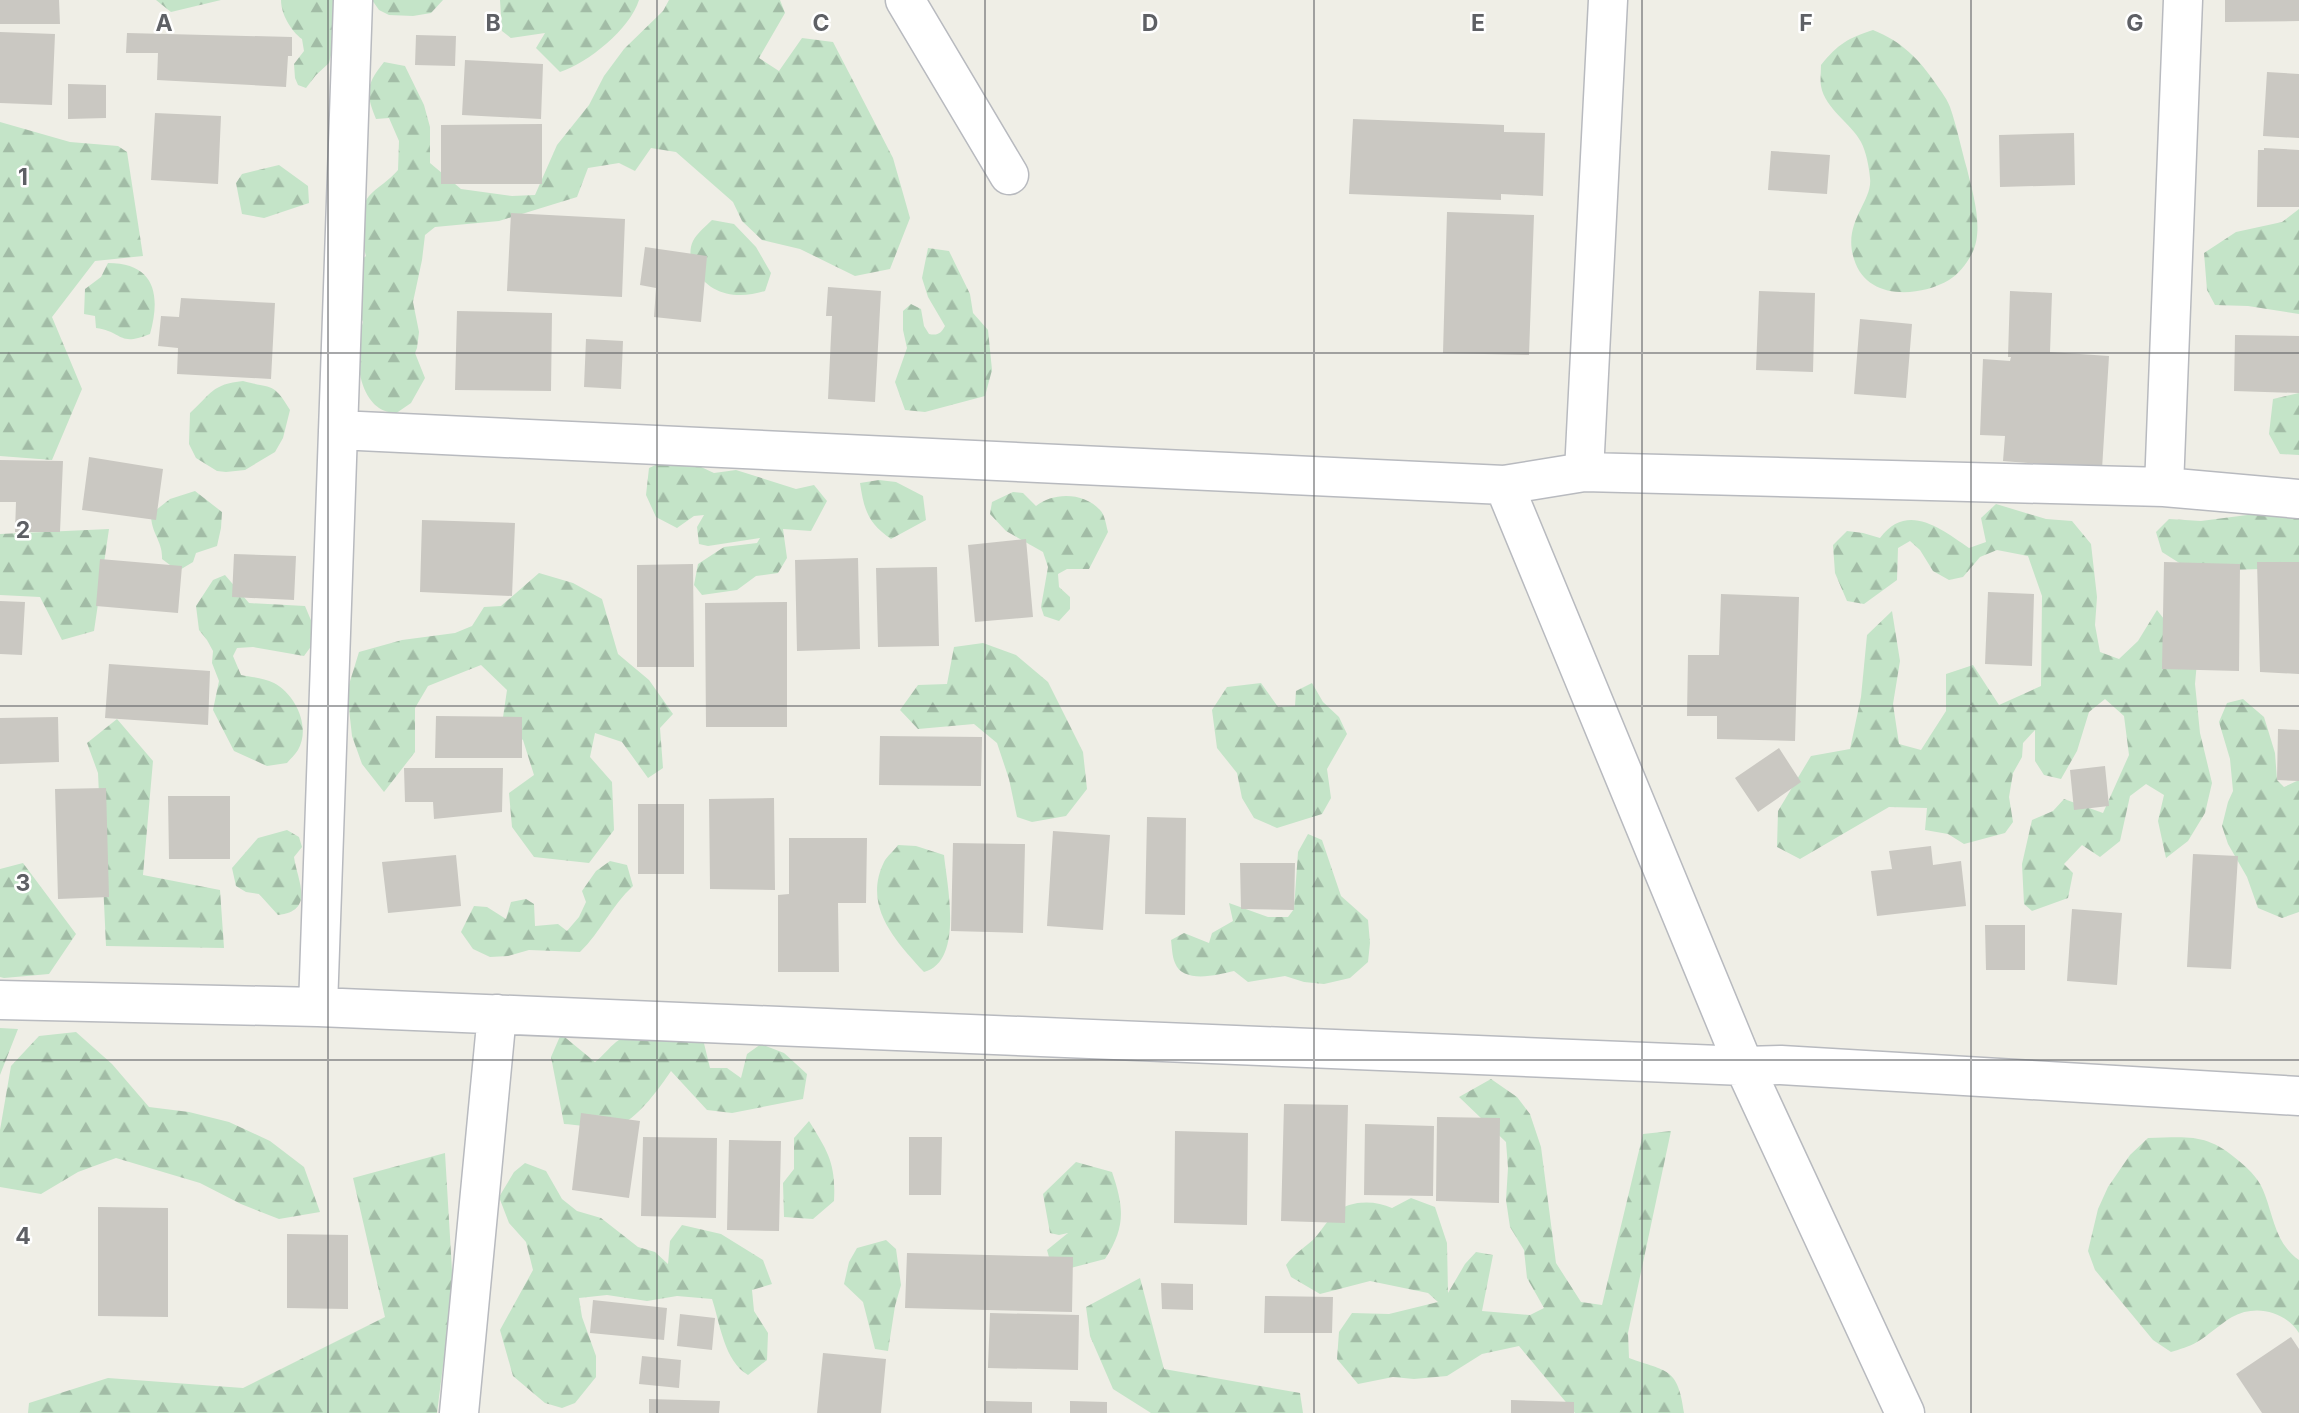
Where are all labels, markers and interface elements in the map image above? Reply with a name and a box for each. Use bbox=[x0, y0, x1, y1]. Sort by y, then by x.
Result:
text: A bbox=[155, 9, 173, 37]
text: B bbox=[485, 9, 501, 37]
text: C bbox=[812, 9, 830, 37]
text: D bbox=[1142, 9, 1158, 37]
text: E bbox=[1471, 9, 1485, 37]
text: F bbox=[1799, 9, 1813, 37]
text: G bbox=[2126, 9, 2144, 37]
text: 1 bbox=[18, 163, 28, 191]
text: 2 bbox=[16, 516, 30, 544]
text: 3 bbox=[16, 869, 30, 897]
text: 4 bbox=[15, 1222, 31, 1250]

